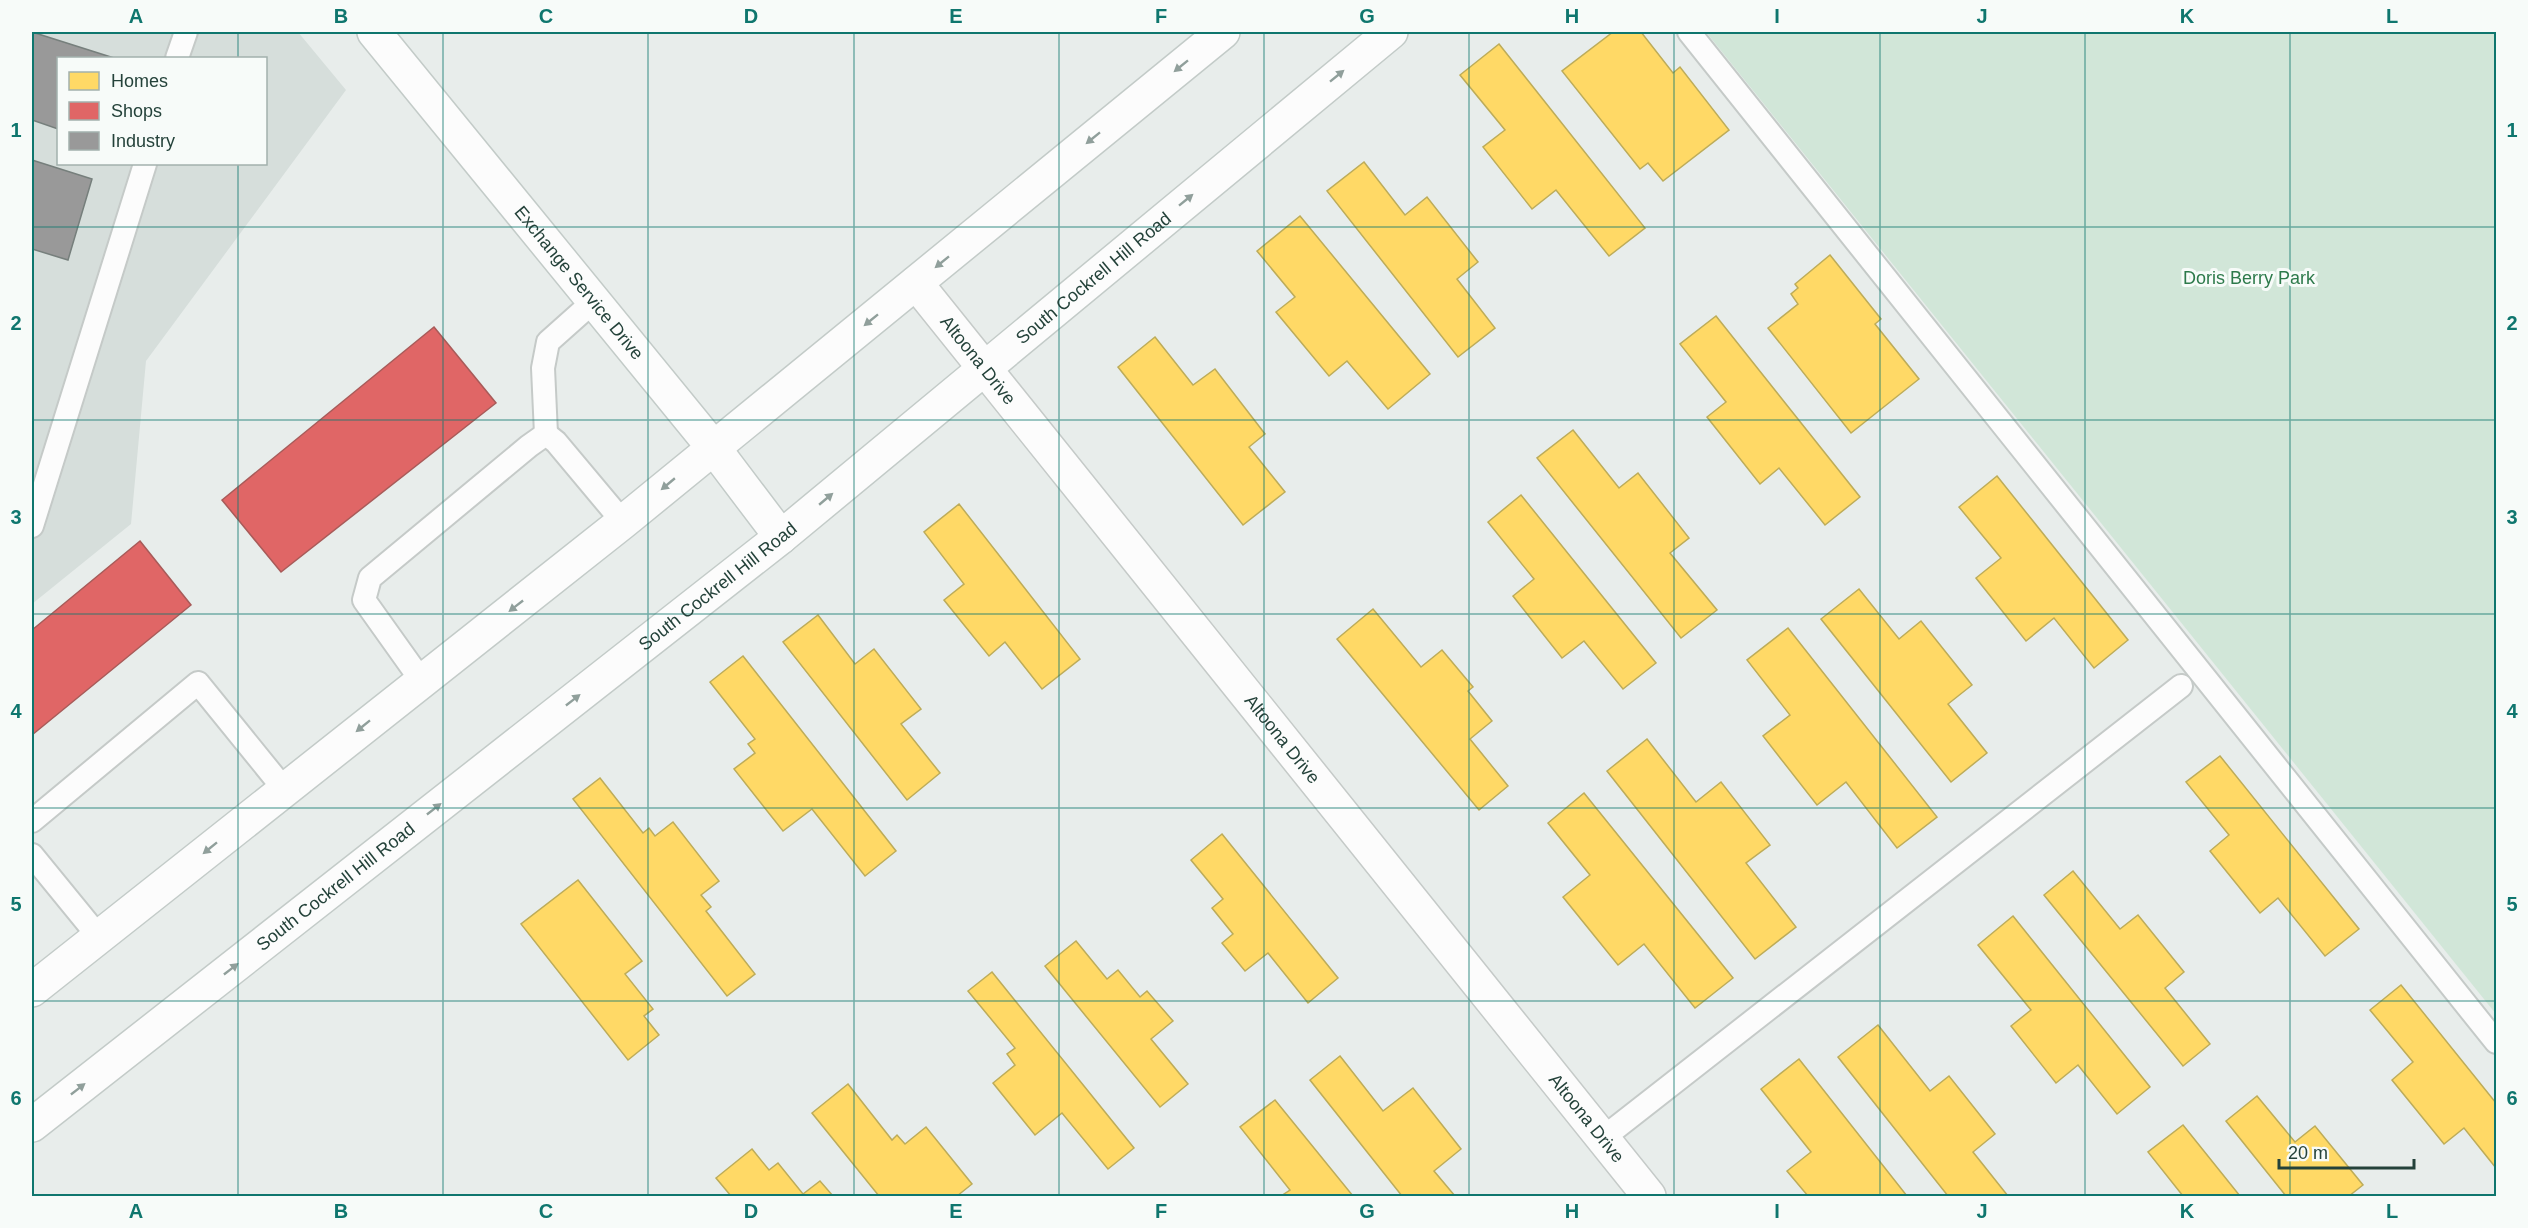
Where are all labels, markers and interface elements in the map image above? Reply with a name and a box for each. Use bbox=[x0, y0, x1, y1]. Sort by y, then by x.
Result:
text: A bbox=[129, 5, 143, 27]
text: B bbox=[334, 5, 348, 27]
text: C bbox=[539, 5, 553, 27]
text: D bbox=[744, 5, 758, 27]
text: E bbox=[949, 5, 963, 27]
text: F bbox=[1155, 5, 1167, 27]
text: G bbox=[1359, 5, 1375, 27]
text: H bbox=[1565, 5, 1579, 27]
text: I bbox=[1774, 5, 1780, 27]
text: J bbox=[1976, 5, 1988, 27]
text: K bbox=[2180, 5, 2195, 27]
text: L bbox=[2386, 5, 2398, 27]
legend bbox=[57, 57, 267, 165]
one-way arrow bbox=[1173, 60, 1189, 73]
one-way arrow bbox=[1329, 70, 1345, 83]
text: Homes bbox=[111, 71, 168, 91]
text: Shops bbox=[111, 101, 162, 121]
text: 1 bbox=[10, 119, 22, 141]
text: 1 bbox=[2506, 119, 2518, 141]
text: Industry bbox=[111, 131, 175, 151]
one-way arrow bbox=[1085, 132, 1101, 145]
one-way arrow bbox=[1178, 194, 1194, 207]
street label: Exchange Service Drive bbox=[510, 202, 648, 364]
street label: South Cockrell Hill Road bbox=[1012, 208, 1175, 348]
one-way arrow bbox=[934, 255, 950, 268]
park label: Doris Berry Park bbox=[2183, 268, 2316, 288]
text: 2 bbox=[10, 312, 22, 334]
street label: Altoona Drive bbox=[936, 312, 1020, 409]
text: 2 bbox=[2506, 312, 2518, 334]
one-way arrow bbox=[863, 313, 879, 326]
one-way arrow bbox=[660, 478, 676, 491]
one-way arrow bbox=[818, 493, 834, 506]
text: 3 bbox=[10, 506, 22, 528]
text: 3 bbox=[2506, 506, 2518, 528]
street label: South Cockrell Hill Road bbox=[635, 518, 801, 655]
one-way arrow bbox=[508, 599, 523, 611]
street label: Altoona Drive bbox=[1241, 691, 1324, 788]
one-way arrow bbox=[565, 695, 580, 707]
text: 4 bbox=[10, 700, 22, 722]
text: 4 bbox=[2506, 700, 2518, 722]
one-way arrow bbox=[355, 720, 370, 732]
one-way arrow bbox=[426, 803, 442, 816]
street label: South Cockrell Hill Road bbox=[253, 819, 419, 955]
one-way arrow bbox=[202, 842, 218, 855]
text: 5 bbox=[10, 893, 22, 915]
text: 5 bbox=[2506, 893, 2518, 915]
one-way arrow bbox=[223, 962, 239, 975]
street label: Altoona Drive bbox=[1545, 1070, 1628, 1167]
one-way arrow bbox=[70, 1084, 85, 1096]
text: 6 bbox=[10, 1087, 22, 1109]
text: 6 bbox=[2506, 1087, 2518, 1109]
scale bar bbox=[2279, 1132, 2414, 1170]
text: 20 m bbox=[2288, 1143, 2328, 1163]
text: A bbox=[129, 1200, 143, 1222]
text: B bbox=[334, 1200, 348, 1222]
text: C bbox=[539, 1200, 553, 1222]
text: D bbox=[744, 1200, 758, 1222]
text: E bbox=[949, 1200, 963, 1222]
text: F bbox=[1155, 1200, 1167, 1222]
text: G bbox=[1359, 1200, 1375, 1222]
text: H bbox=[1565, 1200, 1579, 1222]
text: I bbox=[1774, 1200, 1780, 1222]
text: J bbox=[1976, 1200, 1988, 1222]
text: K bbox=[2180, 1200, 2195, 1222]
text: L bbox=[2386, 1200, 2398, 1222]

